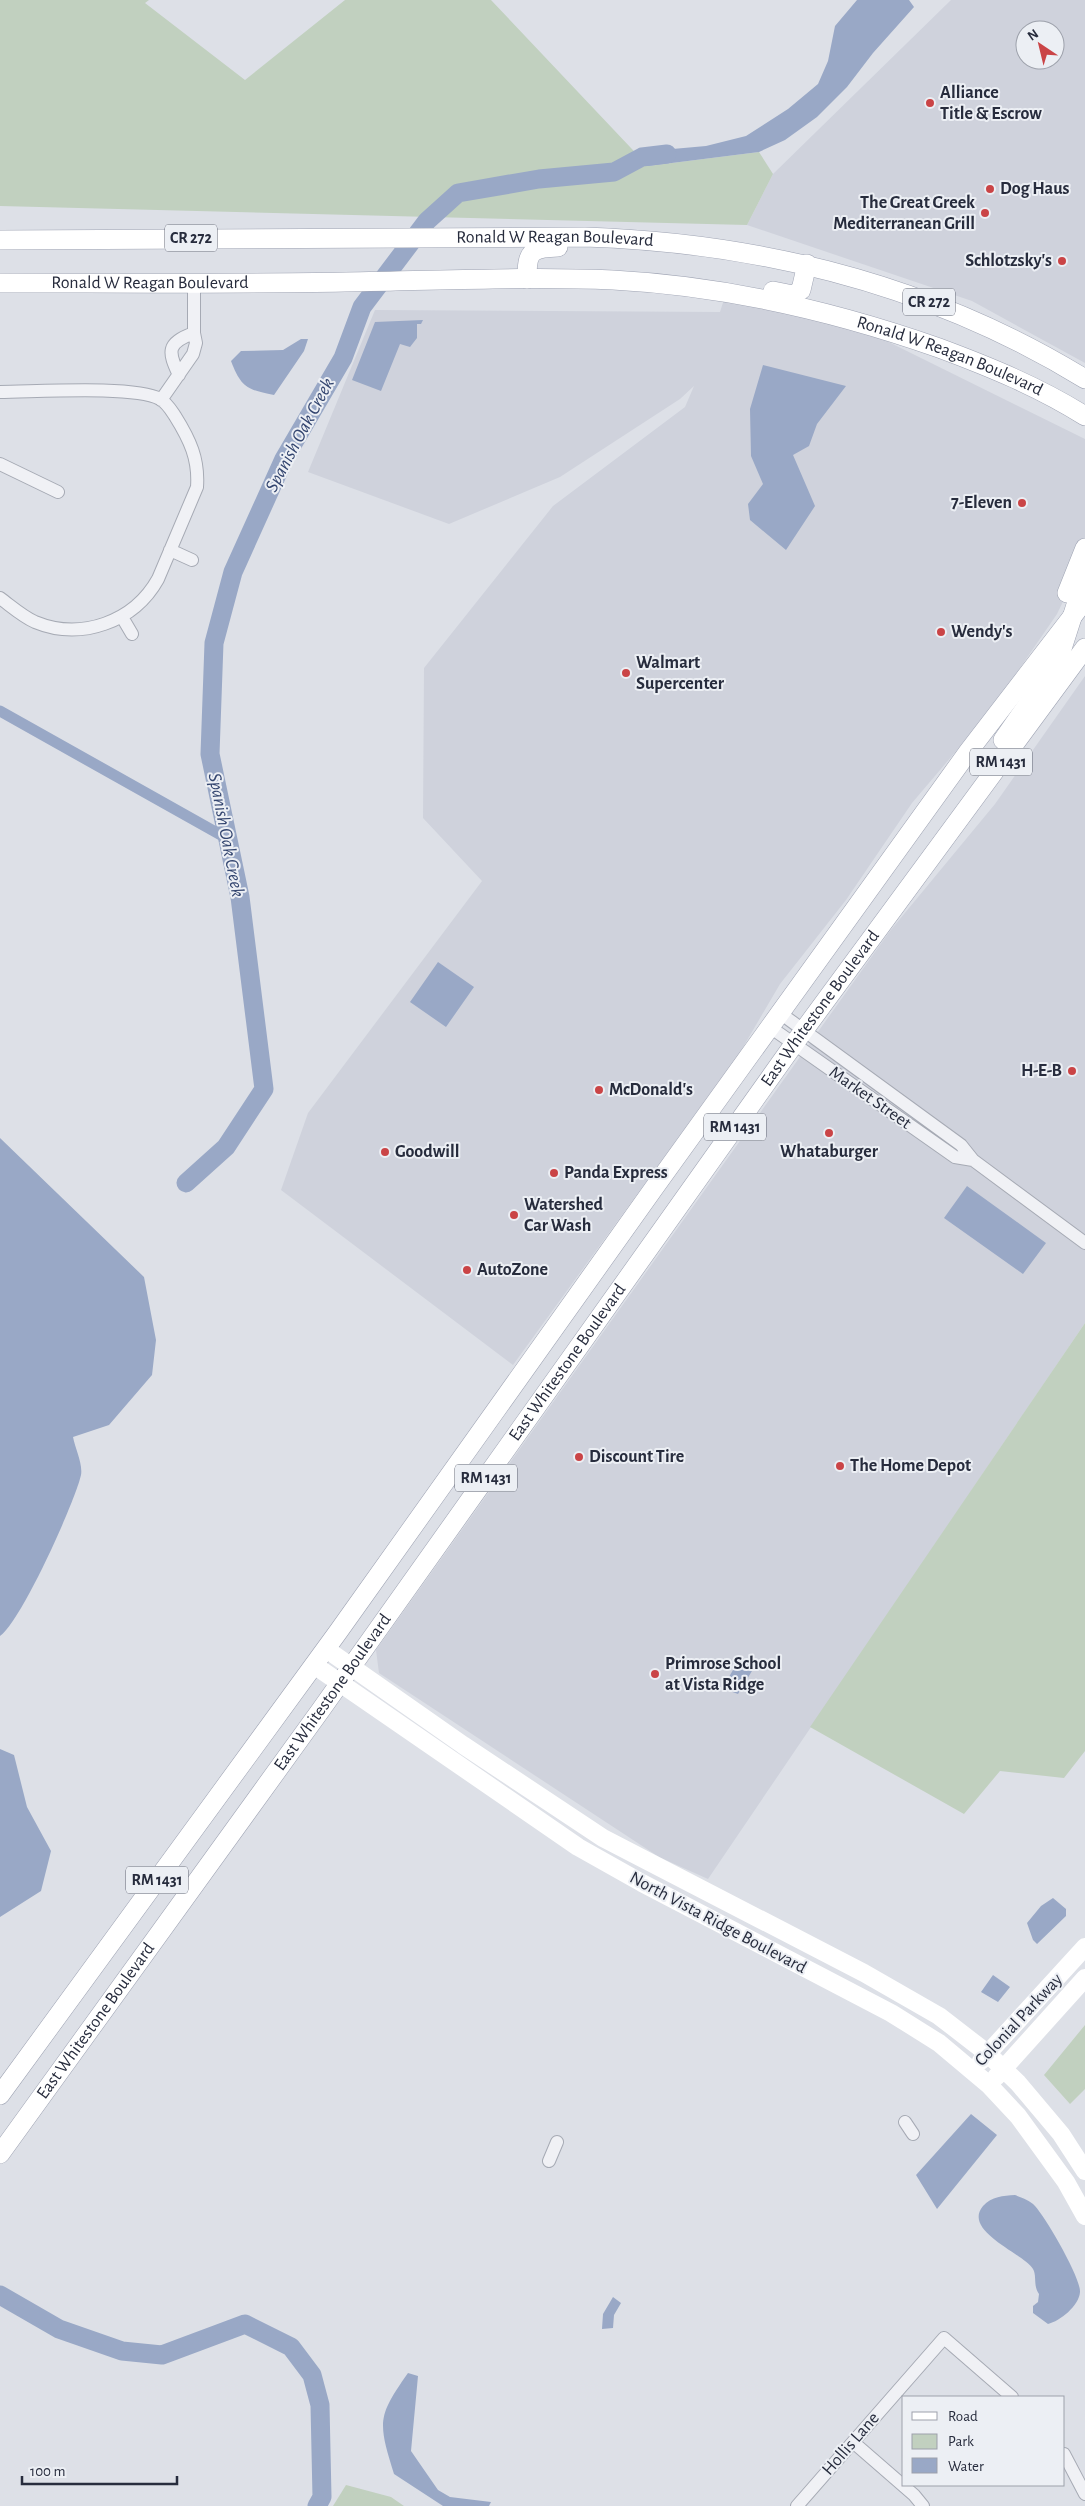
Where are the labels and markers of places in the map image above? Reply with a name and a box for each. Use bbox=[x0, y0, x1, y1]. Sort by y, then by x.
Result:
place label: Alliance Title & Escrow bbox=[940, 84, 1042, 123]
marker: Alliance Title & Escrow bbox=[924, 97, 936, 109]
place label: Dog Haus bbox=[1000, 180, 1070, 198]
marker: Dog Haus bbox=[984, 183, 996, 195]
place label: The Great Greek Mediterranean Grill bbox=[833, 194, 975, 233]
marker: The Great Greek Mediterranean Grill bbox=[979, 207, 991, 219]
place label: Schlotzsky's bbox=[965, 252, 1052, 270]
marker: Schlotzsky's bbox=[1056, 255, 1068, 267]
place label: 7-Eleven bbox=[951, 494, 1012, 512]
marker: 7-Eleven bbox=[1016, 497, 1028, 509]
place label: Wendy's bbox=[951, 623, 1013, 641]
marker: Wendy's bbox=[935, 626, 947, 638]
place label: Walmart Supercenter bbox=[636, 654, 725, 693]
marker: Walmart Supercenter bbox=[620, 667, 632, 679]
place label: H-E-B bbox=[1021, 1062, 1062, 1080]
marker: H-E-B bbox=[1066, 1065, 1078, 1077]
place label: McDonald's bbox=[609, 1081, 693, 1099]
marker: McDonald's bbox=[593, 1084, 605, 1096]
marker: Whataburger bbox=[823, 1127, 835, 1139]
place label: Goodwill bbox=[395, 1143, 459, 1161]
place label: Whataburger bbox=[780, 1143, 879, 1161]
marker: Goodwill bbox=[379, 1146, 391, 1158]
place label: Panda Express bbox=[564, 1164, 668, 1182]
marker: Panda Express bbox=[548, 1167, 560, 1179]
place label: Watershed Car Wash bbox=[524, 1196, 604, 1235]
marker: Watershed Car Wash bbox=[508, 1209, 520, 1221]
place label: AutoZone bbox=[477, 1261, 548, 1279]
marker: AutoZone bbox=[461, 1264, 473, 1276]
place label: Discount Tire bbox=[589, 1448, 684, 1466]
marker: Discount Tire bbox=[573, 1451, 585, 1463]
place label: The Home Depot bbox=[850, 1457, 971, 1475]
marker: The Home Depot bbox=[834, 1460, 846, 1472]
place label: Primrose School at Vista Ridge bbox=[665, 1655, 781, 1694]
marker: Primrose School at Vista Ridge bbox=[649, 1668, 661, 1680]

